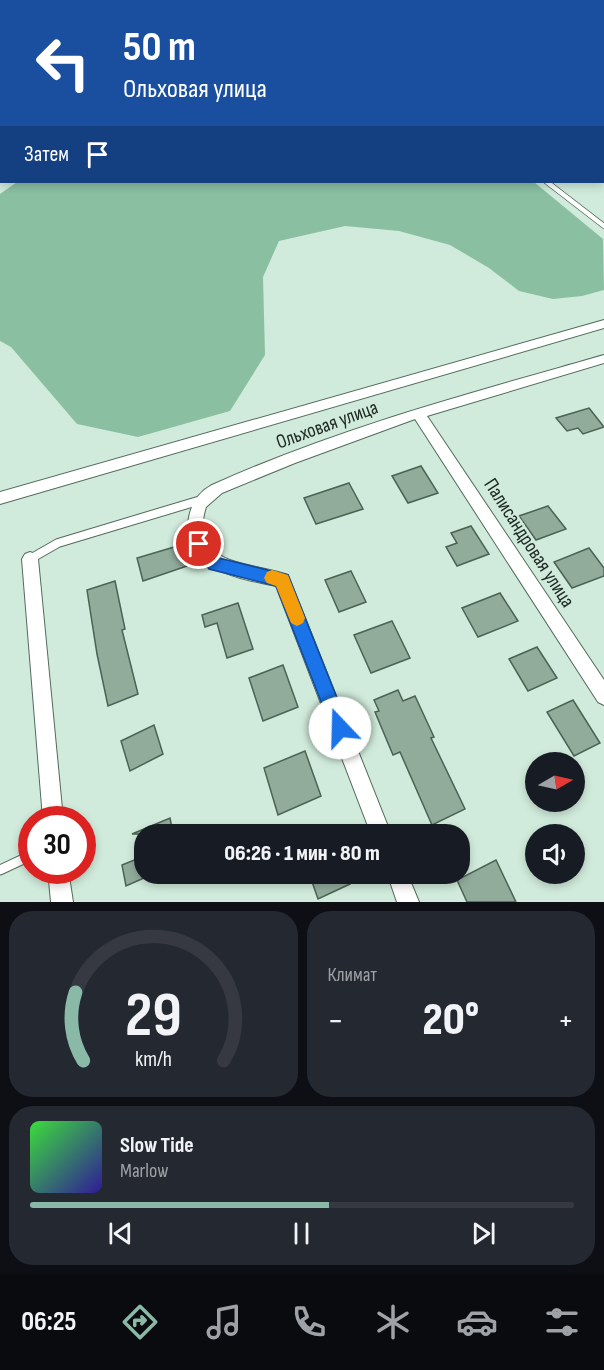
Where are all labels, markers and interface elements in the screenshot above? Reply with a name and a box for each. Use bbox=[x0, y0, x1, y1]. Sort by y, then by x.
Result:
text: 50 m bbox=[123, 22, 196, 73]
icon: left bbox=[24, 24, 102, 102]
text: Ольховая улица bbox=[123, 73, 267, 105]
icon: arrive bbox=[81, 138, 114, 171]
text: Затем bbox=[24, 141, 69, 168]
street label: Ольховая улица bbox=[273, 396, 381, 454]
street label: Палисандровая улица bbox=[478, 474, 580, 612]
pin bbox=[173, 518, 224, 569]
icon: arrive bbox=[182, 527, 215, 560]
position arrow bbox=[308, 696, 372, 760]
north arrow bbox=[525, 752, 585, 812]
map controls bbox=[525, 752, 585, 884]
speed limit sign: 30 bbox=[18, 806, 96, 884]
button: sound bbox=[525, 824, 585, 884]
text: 06:26 · 1 мин · 80 m bbox=[224, 840, 380, 867]
text: Климат bbox=[328, 963, 377, 987]
text: 29 bbox=[125, 979, 182, 1054]
text: 20° bbox=[422, 993, 479, 1048]
text: − bbox=[328, 1001, 344, 1041]
text: + bbox=[558, 1001, 574, 1041]
text: km/h bbox=[135, 1047, 172, 1072]
text: Slow Tide bbox=[120, 1132, 194, 1159]
text: Marlow bbox=[120, 1159, 168, 1183]
icon: previous bbox=[104, 1217, 137, 1250]
icon: pause bbox=[285, 1217, 318, 1250]
icon: next bbox=[467, 1217, 500, 1250]
icon: directions bbox=[119, 1301, 161, 1343]
icon: music bbox=[203, 1301, 245, 1343]
icon: phone bbox=[288, 1301, 330, 1343]
icon: climate bbox=[372, 1301, 414, 1343]
icon: car bbox=[456, 1301, 498, 1343]
icon: filters bbox=[541, 1301, 583, 1343]
text: 06:25 bbox=[21, 1306, 76, 1338]

